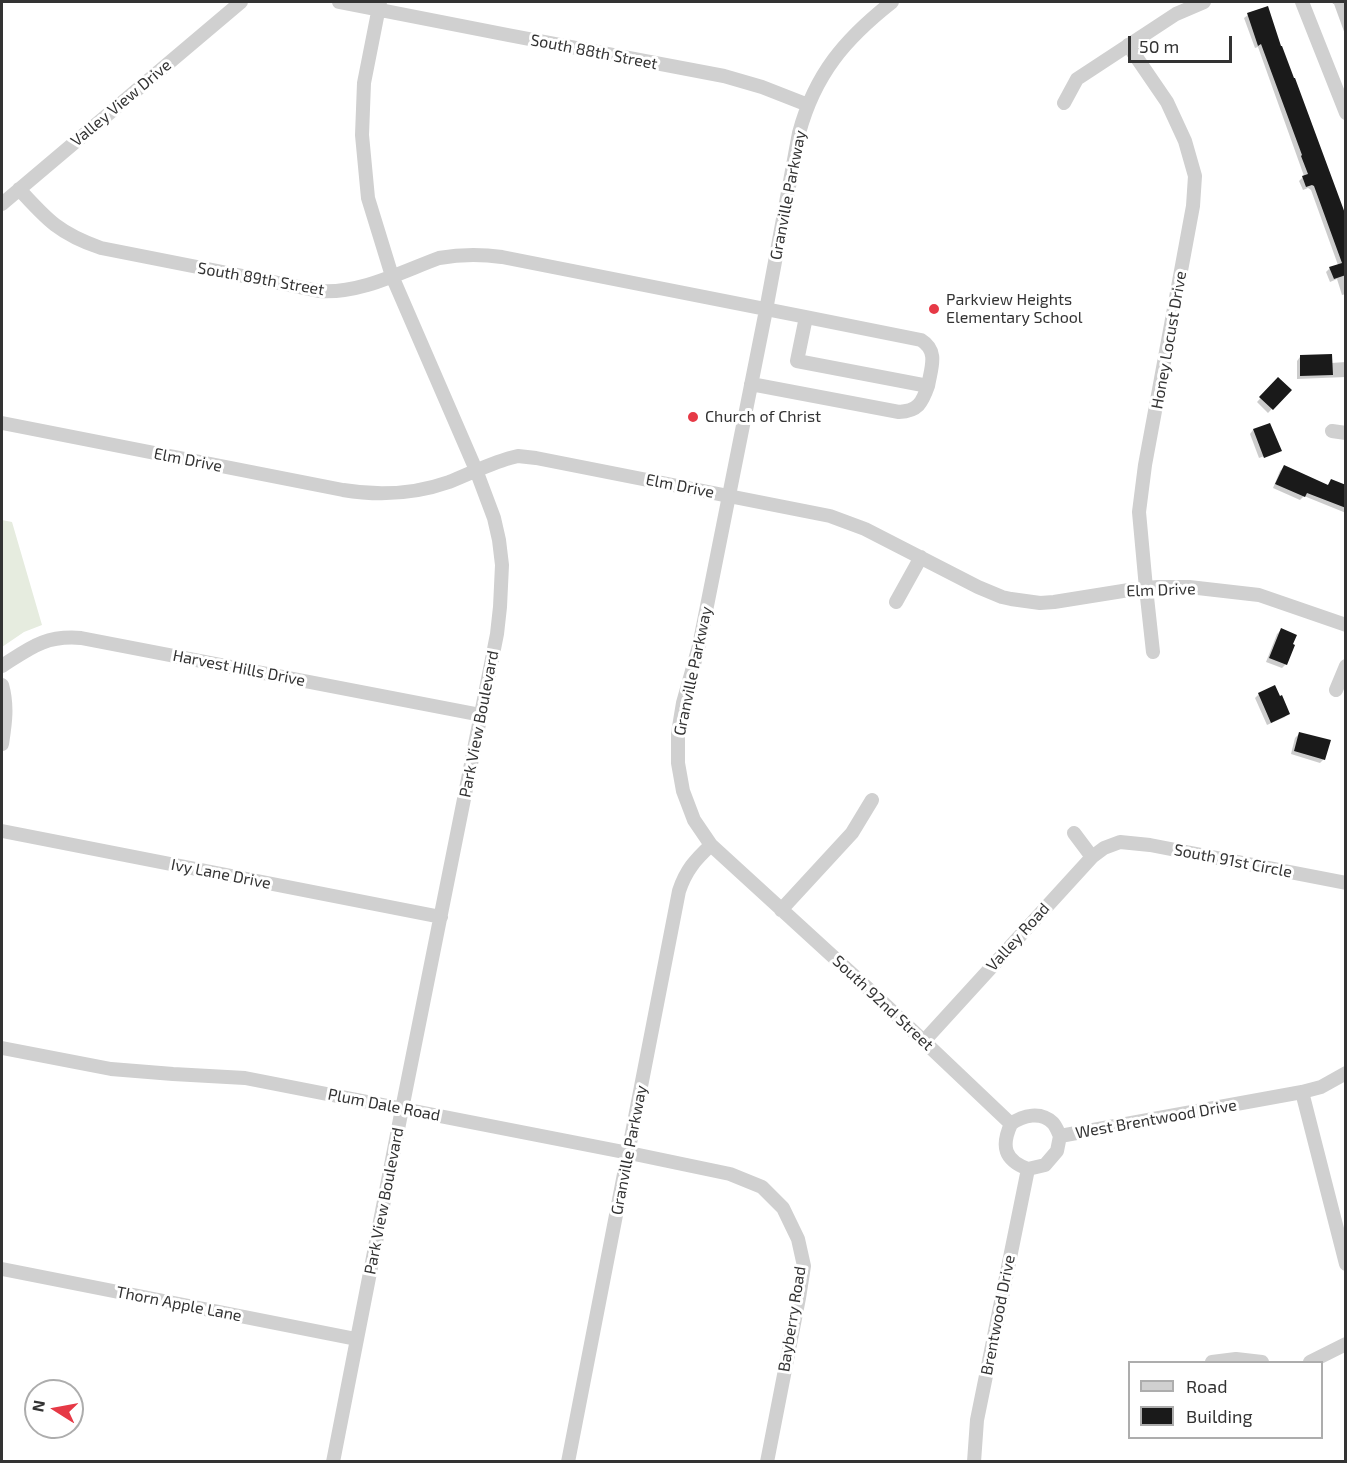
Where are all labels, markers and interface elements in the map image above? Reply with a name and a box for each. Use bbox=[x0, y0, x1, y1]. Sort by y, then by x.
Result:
scale bar bbox=[1131, 24, 1234, 62]
street label: South 88th Street bbox=[529, 30, 659, 74]
text: 50 m bbox=[1139, 35, 1179, 57]
street label: Valley View Drive bbox=[67, 55, 175, 151]
street label: Granville Parkway bbox=[766, 128, 810, 262]
street label: South 89th Street bbox=[196, 258, 326, 300]
street label: Honey Locust Drive bbox=[1147, 270, 1191, 410]
place label: Parkview Heights Elementary School bbox=[946, 290, 1083, 328]
marker: Parkview Heights Elementary School bbox=[927, 302, 941, 316]
place label: Church of Christ bbox=[705, 407, 821, 427]
marker: Church of Christ bbox=[686, 410, 700, 424]
street label: Elm Drive bbox=[152, 444, 224, 476]
street label: Elm Drive bbox=[644, 470, 716, 502]
street label: Elm Drive bbox=[1126, 579, 1196, 601]
street label: Granville Parkway bbox=[670, 605, 716, 737]
street label: Harvest Hills Drive bbox=[171, 646, 307, 690]
street label: Park View Boulevard bbox=[455, 649, 503, 799]
street label: South 91st Circle bbox=[1172, 840, 1294, 882]
street label: Ivy Lane Drive bbox=[170, 855, 272, 893]
street label: Valley Road bbox=[982, 899, 1054, 975]
street label: South 92nd Street bbox=[829, 951, 937, 1055]
street label: Granville Parkway bbox=[607, 1083, 651, 1217]
street label: Plum Dale Road bbox=[326, 1085, 442, 1125]
street label: West Brentwood Drive bbox=[1074, 1095, 1238, 1143]
street label: Park View Boulevard bbox=[360, 1126, 408, 1276]
street label: Brentwood Drive bbox=[977, 1253, 1019, 1377]
street label: Bayberry Road bbox=[774, 1265, 810, 1373]
street label: Thorn Apple Lane bbox=[115, 1282, 243, 1326]
legend bbox=[1128, 1361, 1323, 1439]
text: Road bbox=[1186, 1375, 1227, 1397]
north arrow bbox=[24, 1379, 84, 1439]
text: N bbox=[27, 1398, 48, 1413]
text: Building bbox=[1186, 1405, 1253, 1427]

